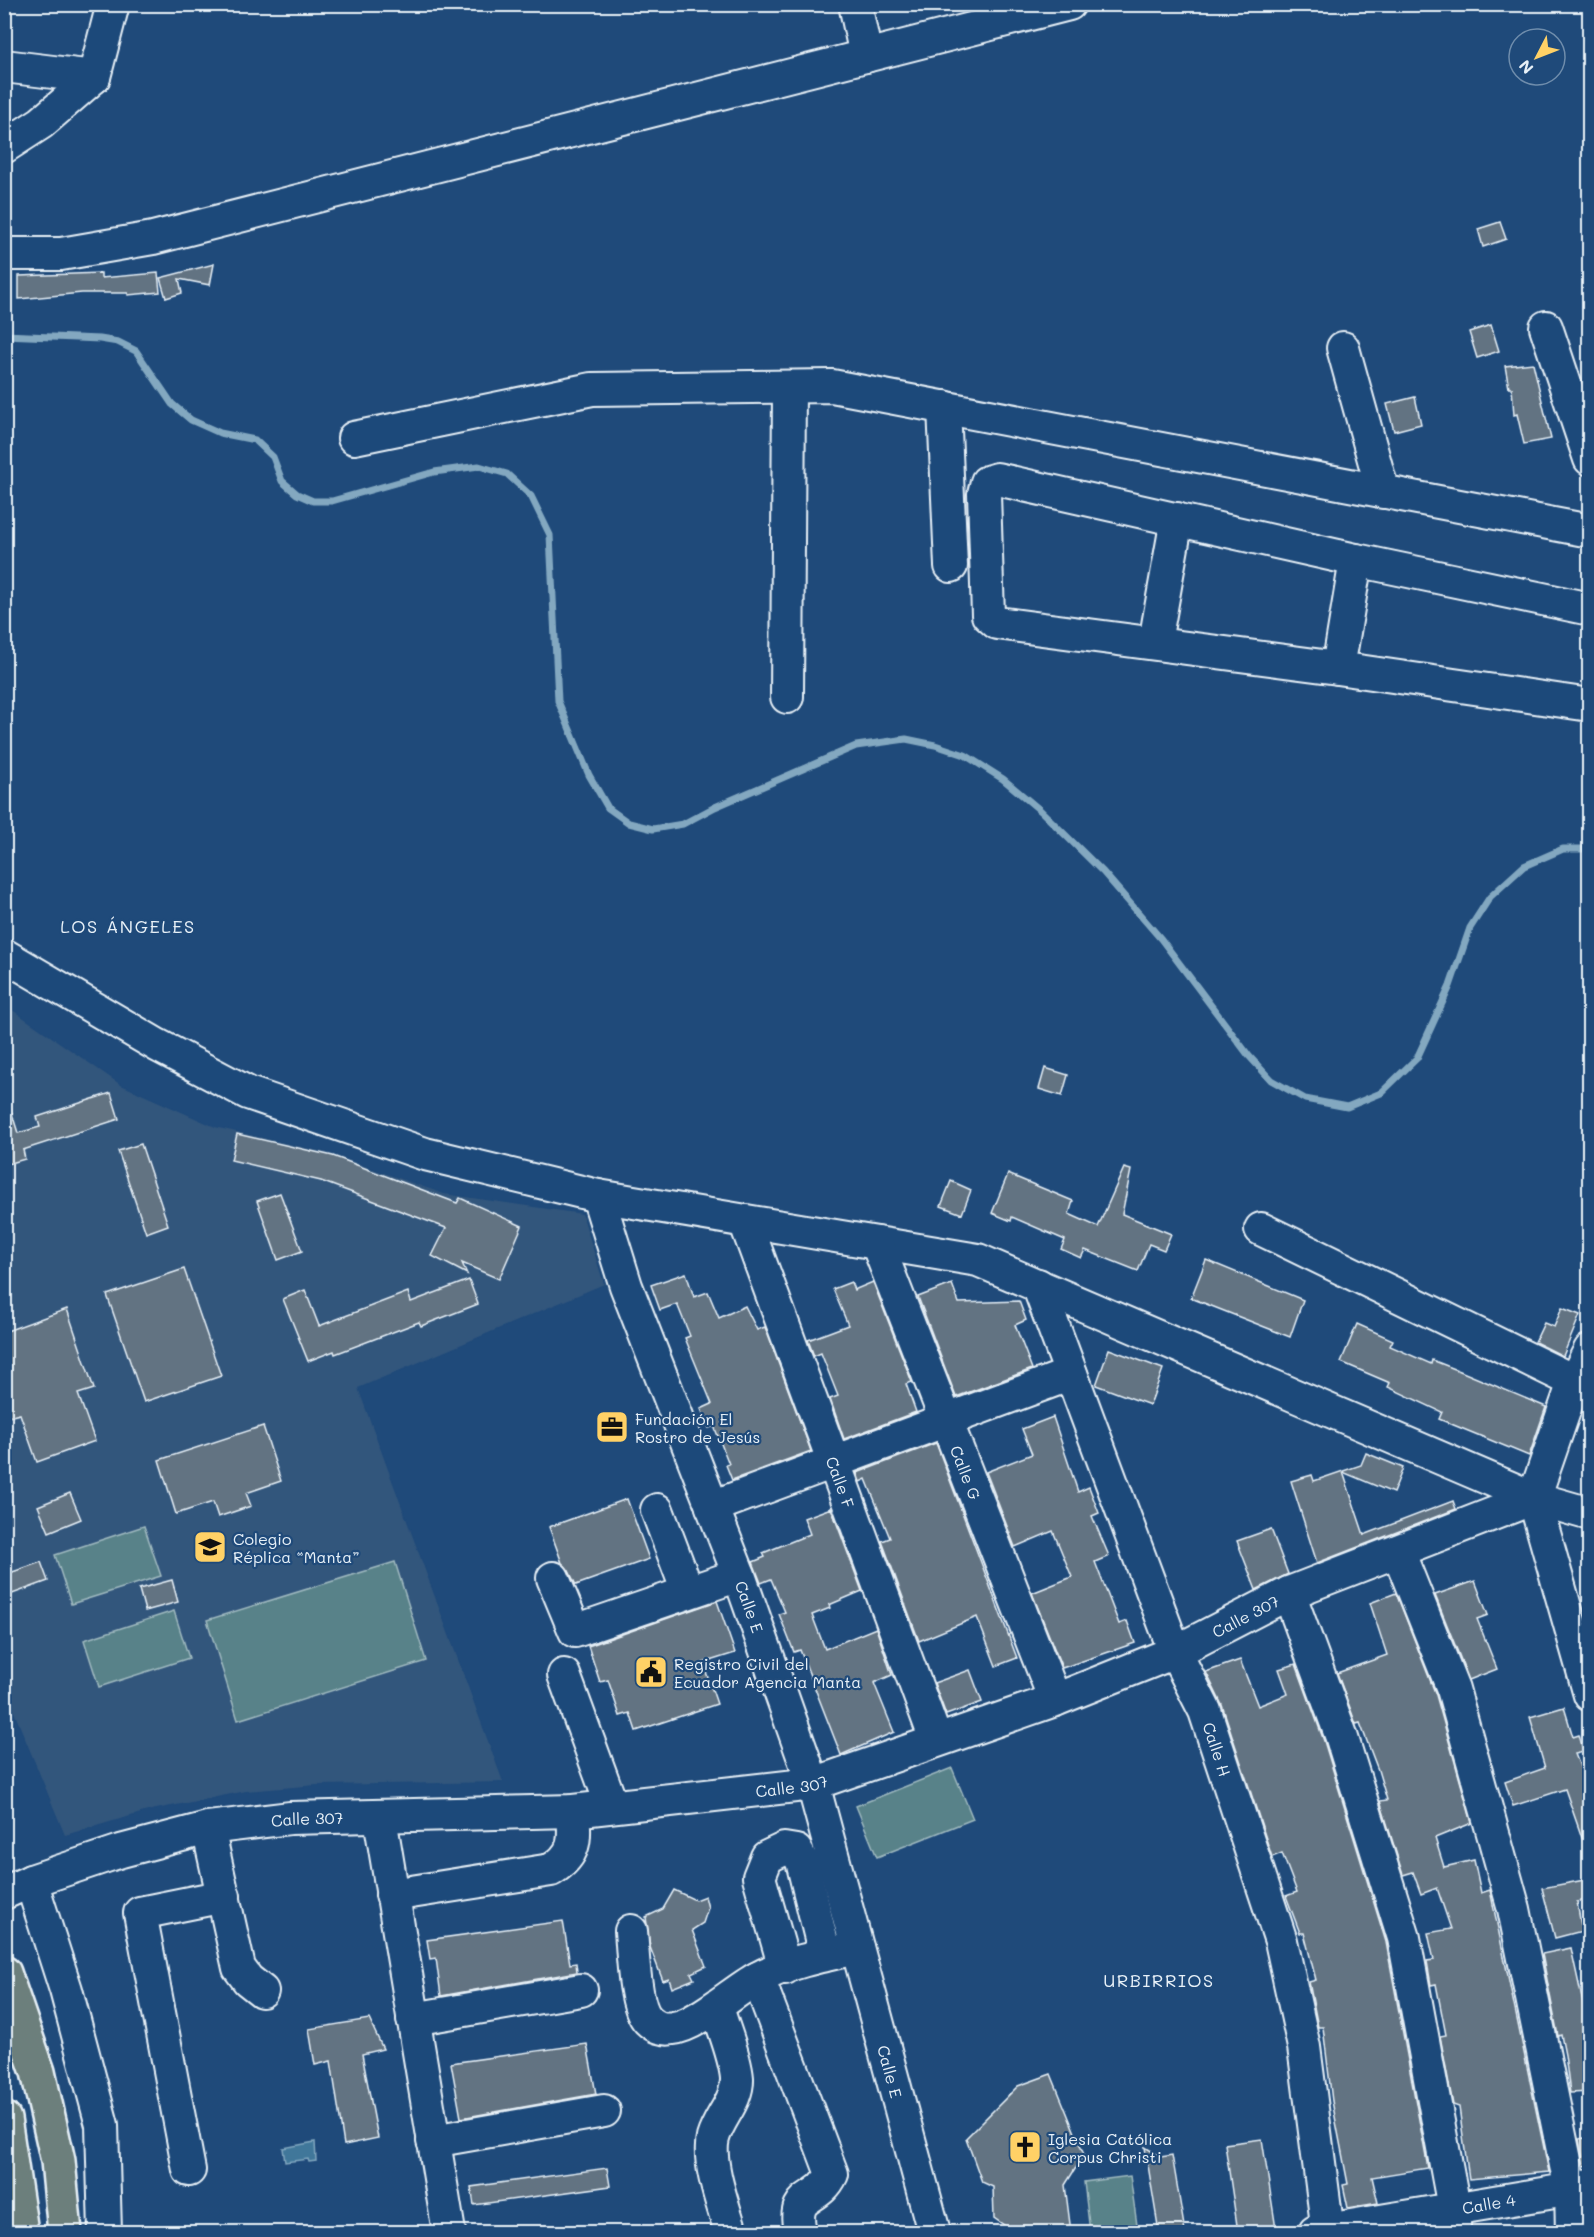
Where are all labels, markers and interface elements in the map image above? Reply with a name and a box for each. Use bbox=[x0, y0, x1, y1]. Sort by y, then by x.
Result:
north arrow bbox=[1507, 27, 1567, 87]
text: N bbox=[1514, 56, 1537, 79]
district label: LOS ÁNGELES bbox=[60, 914, 196, 938]
place label: Fundación El Rostro de Jesús bbox=[635, 1408, 760, 1447]
office icon: Fundación El Rostro de Jesús bbox=[594, 1409, 630, 1445]
street label: Calle G bbox=[946, 1442, 986, 1502]
street label: Calle F bbox=[822, 1453, 860, 1511]
place label: Colegio Réplica “Manta” bbox=[233, 1528, 360, 1567]
school or university icon: Colegio Réplica “Manta” bbox=[192, 1529, 228, 1565]
street label: Calle E bbox=[731, 1578, 769, 1635]
street label: Calle 307 bbox=[1208, 1590, 1282, 1642]
place label: Registro Civil del Ecuador Agencia Manta bbox=[674, 1653, 861, 1692]
public building icon: Registro Civil del Ecuador Agencia Manta bbox=[633, 1654, 669, 1690]
street label: Calle H bbox=[1199, 1719, 1236, 1779]
street label: Calle 307 bbox=[754, 1769, 830, 1801]
street label: Calle 307 bbox=[270, 1806, 344, 1831]
district label: URBIRRIOS bbox=[1103, 1968, 1215, 1992]
street label: Calle E bbox=[873, 2043, 908, 2100]
place label: Iglesia Católica Corpus Christi bbox=[1048, 2128, 1172, 2167]
church icon: Iglesia Católica Corpus Christi bbox=[1007, 2129, 1043, 2165]
street label: Calle 4 bbox=[1460, 2188, 1517, 2218]

